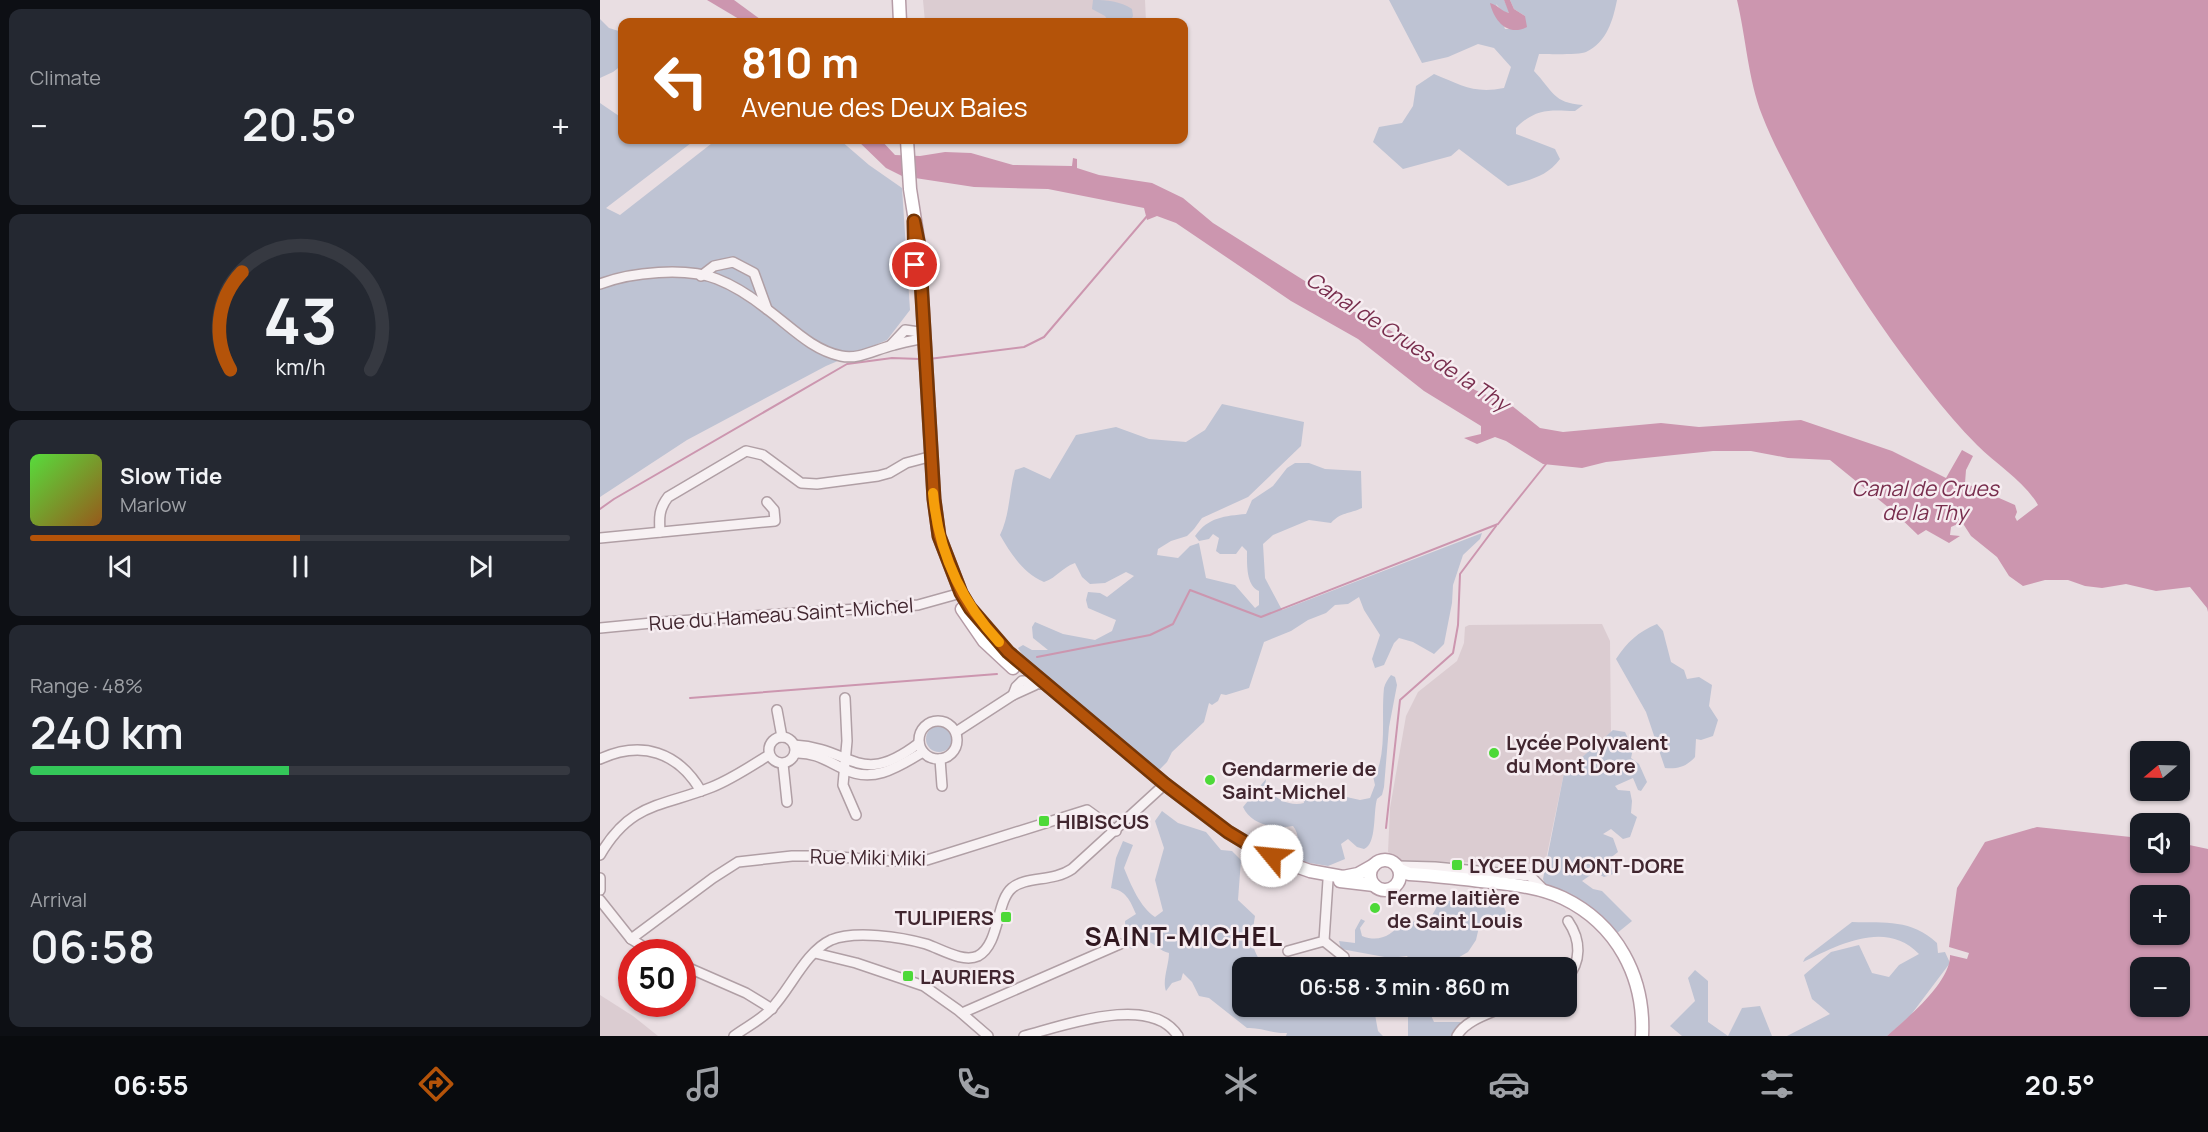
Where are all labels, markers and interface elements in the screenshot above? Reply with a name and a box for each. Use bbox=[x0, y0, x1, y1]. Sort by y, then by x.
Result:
text: 810 m bbox=[741, 33, 859, 91]
icon: left bbox=[642, 42, 720, 120]
text: Climate bbox=[30, 64, 101, 91]
text: Avenue des Deux Baies bbox=[741, 88, 1028, 125]
text: 20.5° bbox=[242, 93, 357, 155]
text: − bbox=[30, 103, 48, 148]
text: + bbox=[551, 103, 570, 148]
pin bbox=[889, 239, 940, 290]
icon: arrive bbox=[898, 248, 931, 281]
water label: Canal de Crues de la Thy bbox=[1301, 265, 1518, 419]
text: 43 bbox=[263, 277, 337, 363]
text: km/h bbox=[275, 352, 325, 381]
text: Slow Tide bbox=[120, 461, 222, 491]
water label: Canal de Crues de la Thy bbox=[1851, 474, 2001, 526]
text: Marlow bbox=[120, 491, 187, 518]
icon: previous bbox=[104, 550, 137, 583]
icon: pause bbox=[284, 550, 317, 583]
icon: next bbox=[464, 550, 497, 583]
street label: Rue du Hameau Saint-Michel bbox=[648, 591, 914, 637]
text: Range · 48% bbox=[30, 672, 143, 699]
text: 240 km bbox=[30, 701, 184, 763]
place label: Lycée Polyvalent du Mont Dore bbox=[1506, 729, 1668, 779]
north arrow bbox=[2130, 741, 2190, 801]
map controls bbox=[2130, 741, 2190, 1017]
marker: Lycée Polyvalent du Mont Dore bbox=[1487, 746, 1501, 760]
place label: Gendarmerie de Saint-Michel bbox=[1222, 755, 1376, 805]
marker: Gendarmerie de Saint-Michel bbox=[1203, 773, 1217, 787]
place label: HIBISCUS bbox=[1056, 808, 1149, 835]
button: sound bbox=[2130, 813, 2190, 873]
marker: HIBISCUS bbox=[1037, 814, 1051, 828]
position arrow bbox=[1240, 824, 1304, 888]
street label: Rue Miki Miki bbox=[810, 842, 926, 872]
place label: LYCEE DU MONT-DORE bbox=[1469, 852, 1685, 879]
marker: LYCEE DU MONT-DORE bbox=[1450, 858, 1464, 872]
place label: Ferme laitière de Saint Louis bbox=[1387, 884, 1523, 934]
button: + bbox=[2130, 885, 2190, 945]
text: Arrival bbox=[30, 886, 87, 913]
marker: Ferme laitière de Saint Louis bbox=[1368, 901, 1382, 915]
place label: TULIPIERS bbox=[895, 904, 994, 931]
marker: TULIPIERS bbox=[999, 910, 1013, 924]
text: 06:58 bbox=[30, 915, 155, 977]
district label: SAINT-MICHEL bbox=[1084, 918, 1284, 954]
speed limit sign: 50 bbox=[618, 939, 696, 1017]
button: − bbox=[2130, 957, 2190, 1017]
place label: LAURIERS bbox=[920, 963, 1015, 990]
marker: LAURIERS bbox=[901, 969, 915, 983]
text: 06:58 · 3 min · 860 m bbox=[1299, 972, 1510, 1002]
icon: directions bbox=[415, 1063, 457, 1105]
icon: music bbox=[683, 1063, 725, 1105]
icon: phone bbox=[952, 1063, 994, 1105]
icon: climate bbox=[1220, 1063, 1262, 1105]
icon: car bbox=[1488, 1063, 1530, 1105]
icon: filters bbox=[1756, 1063, 1798, 1105]
text: 06:55 bbox=[113, 1066, 189, 1103]
text: 20.5° bbox=[2025, 1066, 2095, 1103]

